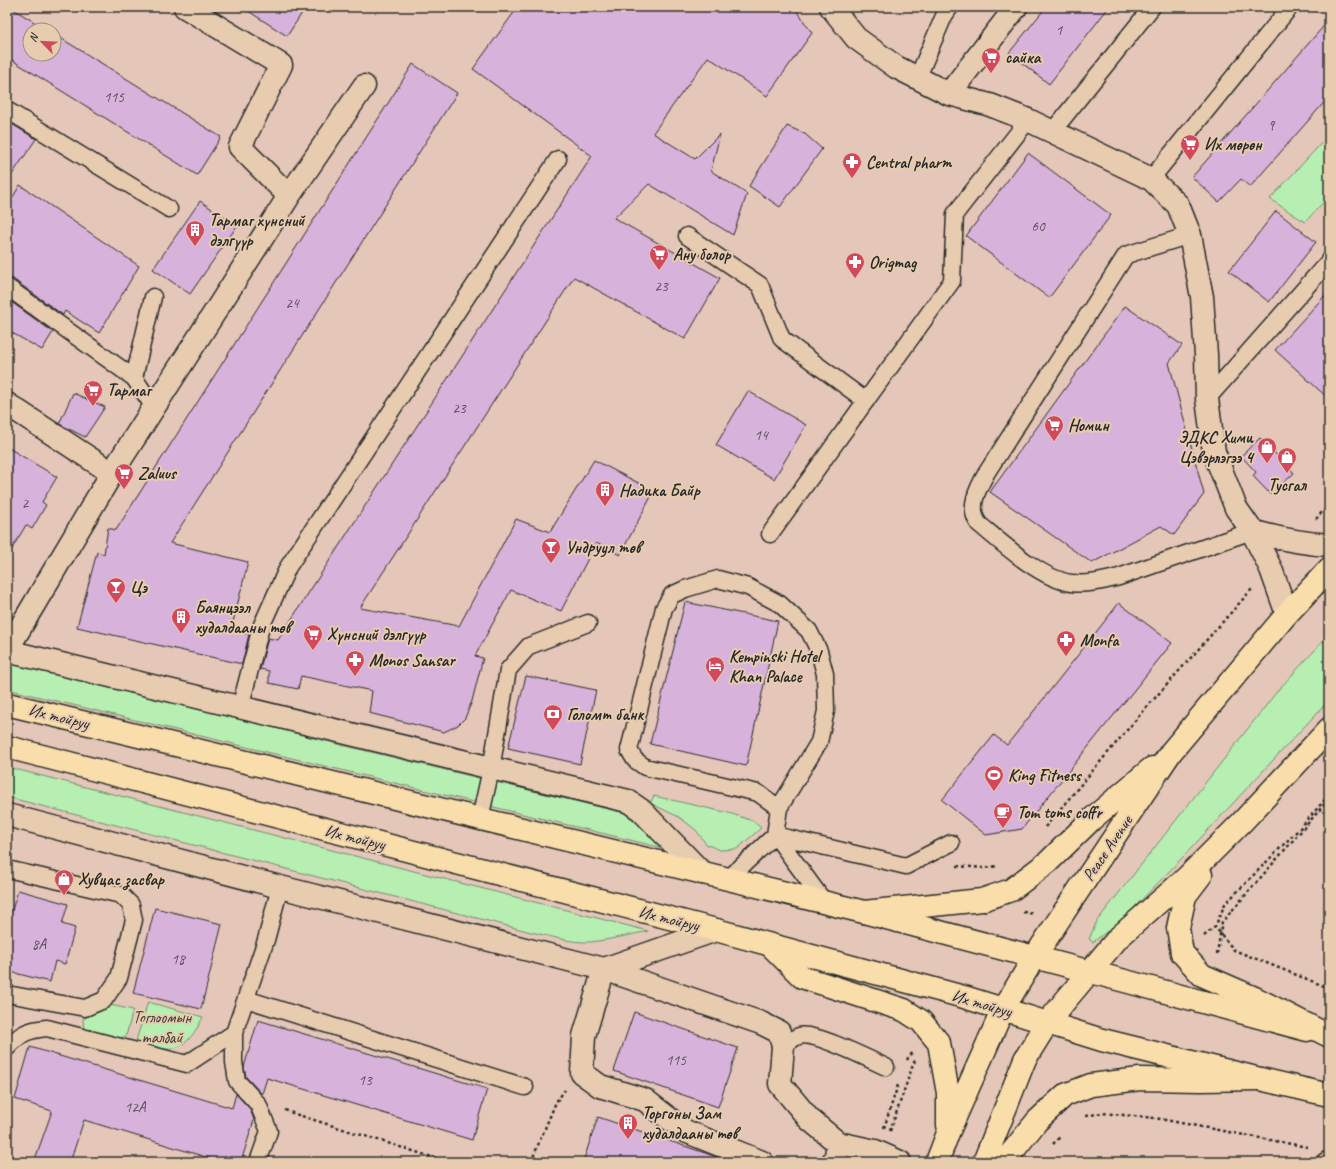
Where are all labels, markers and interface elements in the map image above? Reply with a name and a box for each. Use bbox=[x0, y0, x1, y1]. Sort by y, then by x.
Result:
house number: 1 bbox=[1056, 21, 1064, 40]
north arrow bbox=[22, 22, 62, 62]
text: N bbox=[25, 30, 42, 44]
supermarket icon: сайка bbox=[980, 46, 1002, 74]
place label: сайка bbox=[1005, 47, 1042, 68]
house number: 115 bbox=[104, 88, 125, 107]
house number: 9 bbox=[1268, 116, 1276, 135]
supermarket icon: Их мөрөн bbox=[1179, 133, 1201, 161]
place label: Их мөрөн bbox=[1204, 134, 1263, 155]
pharmacy icon: Central pharm bbox=[841, 151, 863, 179]
place label: Central pharm bbox=[866, 152, 953, 173]
place label: Тармаг хүнсний дэлгүүр bbox=[209, 210, 306, 252]
house number: 60 bbox=[1031, 217, 1046, 236]
building icon: Тармаг хүнсний дэлгүүр bbox=[184, 219, 206, 247]
supermarket icon: Ану болор bbox=[648, 243, 670, 271]
place label: Ану болор bbox=[673, 244, 732, 265]
pharmacy icon: Origmag bbox=[844, 251, 866, 279]
place label: Origmag bbox=[869, 252, 918, 273]
house number: 23 bbox=[654, 277, 669, 296]
house number: 24 bbox=[285, 294, 300, 313]
supermarket icon: Тармаг bbox=[82, 379, 104, 407]
place label: Тармаг bbox=[107, 380, 154, 401]
house number: 23 bbox=[452, 399, 467, 418]
supermarket icon: Номин bbox=[1043, 414, 1065, 442]
place label: Номин bbox=[1068, 415, 1110, 436]
house number: 14 bbox=[754, 426, 769, 445]
place label: ЭДКС Хими Цэвэрлэгээ 4 bbox=[1178, 427, 1255, 468]
shop icon: ЭДКС Хими Цэвэрлэгээ 4 bbox=[1256, 436, 1278, 464]
shop icon: Тусгал bbox=[1276, 446, 1298, 474]
supermarket icon: Zaluus bbox=[113, 462, 135, 490]
place label: Zaluus bbox=[138, 463, 178, 484]
place label: Тусгал bbox=[1268, 475, 1308, 496]
building icon: Надика Байр bbox=[594, 479, 616, 507]
place label: Надика Байр bbox=[619, 480, 701, 501]
house number: 2 bbox=[22, 494, 30, 513]
bar icon: Ундруул төв bbox=[540, 536, 562, 564]
place label: Ундруул төв bbox=[565, 537, 645, 558]
bar icon: Цэ bbox=[105, 576, 127, 604]
place label: Цэ bbox=[130, 577, 148, 598]
place label: Баянцээл худалдааны төв bbox=[195, 597, 294, 638]
building icon: Баянцээл худалдааны төв bbox=[170, 606, 192, 634]
supermarket icon: Хүнсний дэлгүүр bbox=[302, 623, 324, 651]
place label: Хүнсний дэлгүүр bbox=[327, 624, 427, 646]
pharmacy icon: Monfa bbox=[1055, 629, 1077, 657]
place label: Monfa bbox=[1080, 630, 1120, 651]
place label: Kempinski Hotel Khan Palace bbox=[729, 646, 824, 687]
pharmacy icon: Monos Sansar bbox=[344, 649, 366, 677]
place label: Monos Sansar bbox=[369, 650, 456, 671]
hotel icon: Kempinski Hotel Khan Palace bbox=[704, 655, 726, 683]
street label: Их тойруу bbox=[26, 699, 92, 734]
bank icon: Голомт банк bbox=[542, 703, 564, 731]
place label: Голомт банк bbox=[567, 704, 644, 725]
sports icon: King Fitness bbox=[983, 764, 1005, 792]
place label: King Fitness bbox=[1008, 765, 1083, 786]
cafe icon: Tom toms coffr bbox=[992, 801, 1014, 829]
place label: Tom toms coffr bbox=[1017, 802, 1103, 823]
street label: Peace Avenue bbox=[1078, 810, 1138, 885]
street label: Их тойруу bbox=[322, 820, 388, 855]
shop icon: Хувцас засвар bbox=[53, 868, 75, 896]
place label: Хувцас засвар bbox=[78, 869, 165, 891]
street label: Их тойруу bbox=[636, 901, 702, 936]
house number: 8А bbox=[32, 935, 48, 954]
house number: 18 bbox=[171, 950, 186, 969]
street label: Их тойруу bbox=[949, 985, 1015, 1022]
park label: Тоглоомын талбай bbox=[133, 1007, 192, 1048]
house number: 115 bbox=[666, 1051, 687, 1070]
house number: 13 bbox=[358, 1071, 373, 1090]
house number: 12А bbox=[124, 1098, 147, 1117]
place label: Торгоны Зам худалдааны төв bbox=[642, 1103, 741, 1144]
building icon: Торгоны Зам худалдааны төв bbox=[617, 1112, 639, 1140]

